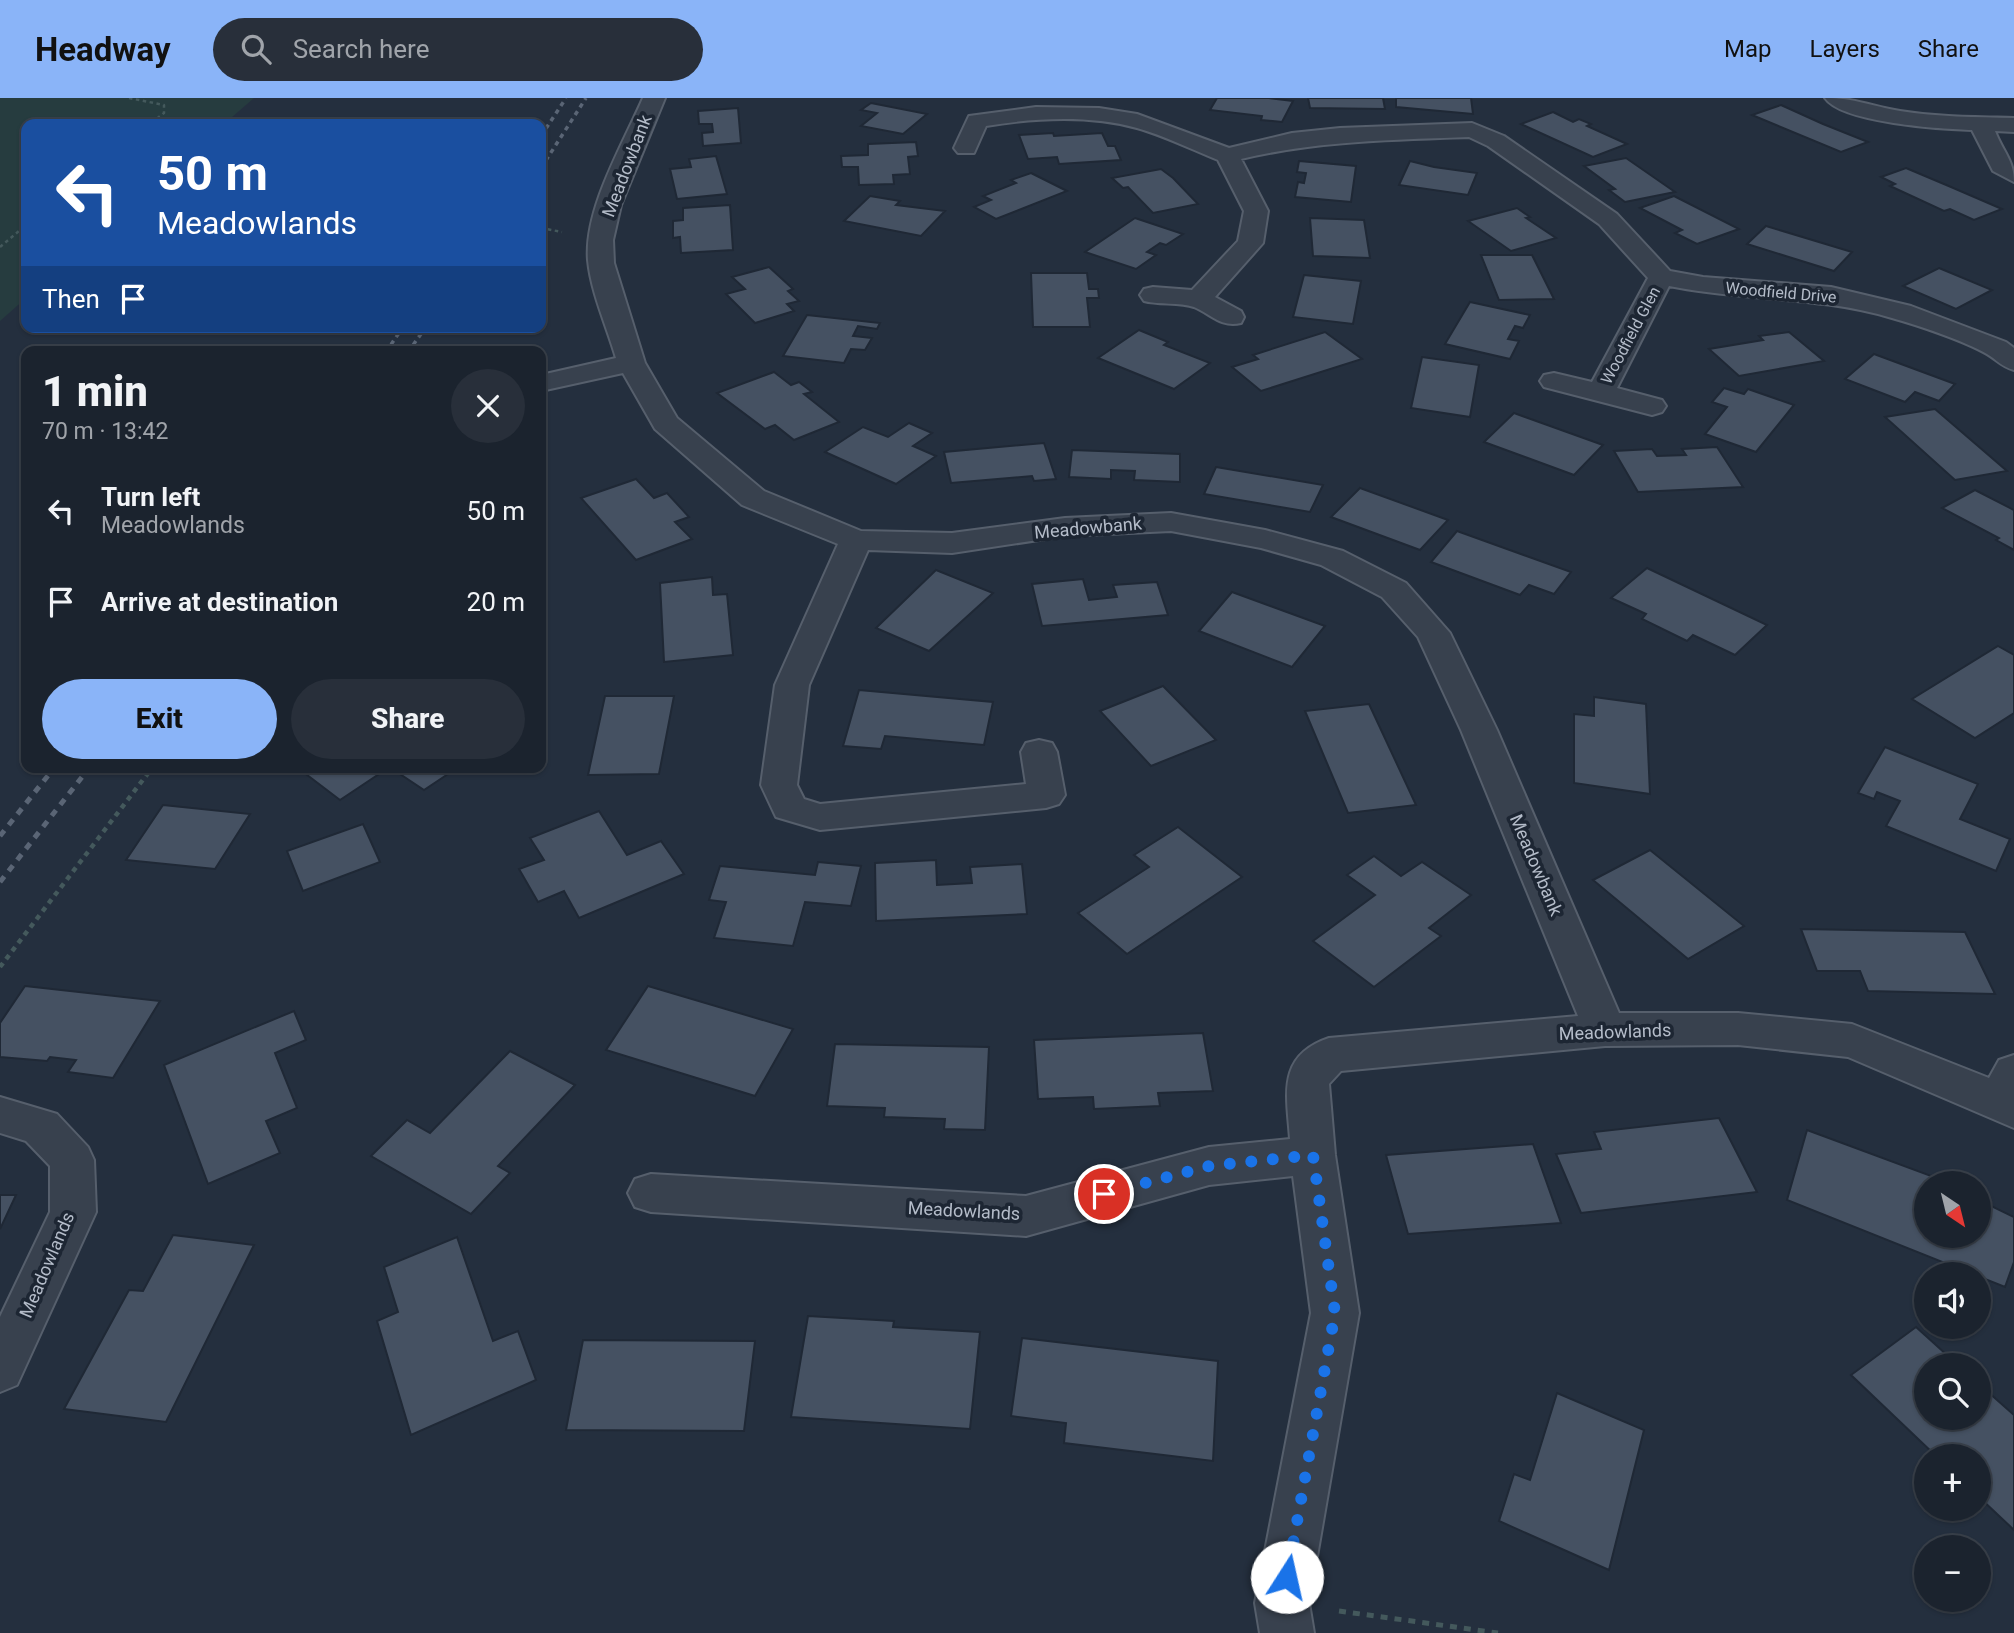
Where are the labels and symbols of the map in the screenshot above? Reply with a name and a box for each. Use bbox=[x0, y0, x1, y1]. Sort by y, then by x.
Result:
street label: Meadowbank bbox=[597, 111, 656, 220]
street label: Woodfield Drive bbox=[1725, 278, 1837, 307]
street label: Woodfield Glen bbox=[1597, 283, 1664, 387]
street label: Meadowbank bbox=[1033, 512, 1144, 543]
street label: Meadowbank bbox=[1506, 811, 1568, 919]
street label: Meadowlands bbox=[1558, 1019, 1672, 1044]
pin bbox=[1074, 1164, 1134, 1224]
north arrow bbox=[1914, 1171, 1992, 1248]
street label: Meadowlands bbox=[907, 1197, 1021, 1224]
street label: Meadowlands bbox=[15, 1209, 78, 1321]
position arrow bbox=[1250, 1540, 1324, 1614]

